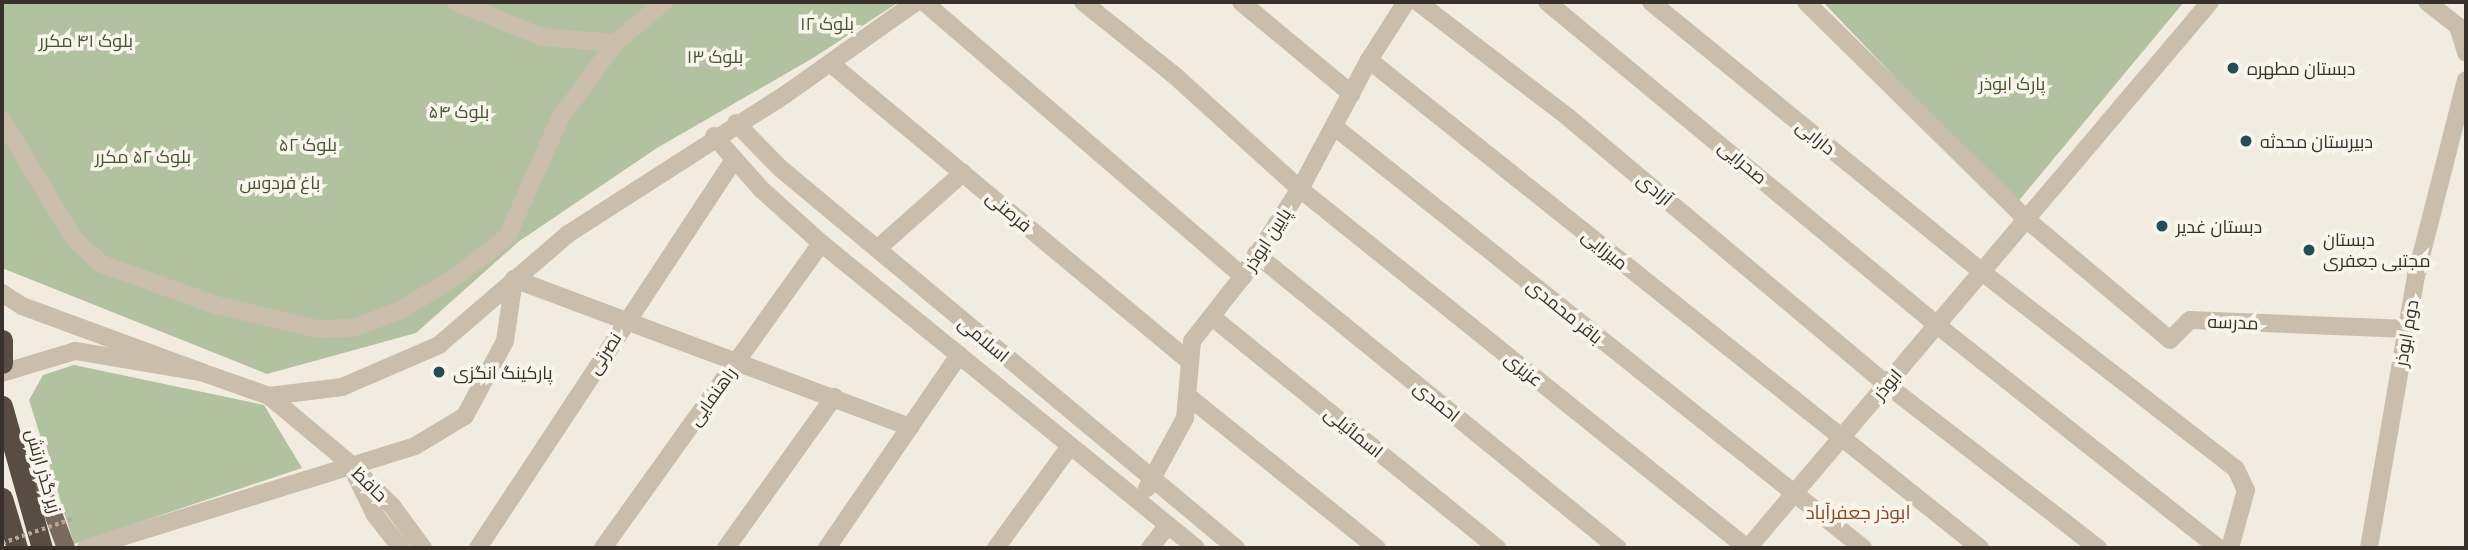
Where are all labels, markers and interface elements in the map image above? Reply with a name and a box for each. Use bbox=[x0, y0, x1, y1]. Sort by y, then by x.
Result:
park label: بلوک ۱۲ bbox=[800, 12, 854, 34]
park label: بلوک ۴۱ مکرر bbox=[39, 29, 133, 51]
park label: بلوک ۱۳ bbox=[687, 45, 743, 67]
place label: دبستان مطهره bbox=[2247, 57, 2356, 79]
marker: دبستان مطهره bbox=[2225, 60, 2241, 76]
park label: پارک ابوذر bbox=[1979, 72, 2045, 94]
park label: بلوک ۵۴ bbox=[429, 100, 489, 122]
street label: دارابی bbox=[1792, 115, 1840, 159]
place label: دبیرستان محدثه bbox=[2260, 130, 2373, 152]
park label: بلوک ۵۲ bbox=[279, 133, 337, 155]
marker: دبیرستان محدثه bbox=[2238, 133, 2254, 149]
street label: صحرایی bbox=[1714, 136, 1772, 188]
park label: بلوک ۵۲ مکرر bbox=[95, 145, 191, 167]
street label: آزادی bbox=[1633, 168, 1677, 210]
park label: باغ فردوس bbox=[240, 171, 320, 193]
street label: فرصتی bbox=[982, 186, 1036, 236]
street label: پایین ابوذر bbox=[1239, 204, 1295, 274]
place label: دبستان غدیر bbox=[2176, 215, 2262, 237]
marker: دبستان غدیر bbox=[2154, 218, 2170, 234]
street label: میرزایی bbox=[1578, 224, 1632, 274]
place label: دبستان مجتبی جعفری bbox=[2323, 229, 2430, 272]
marker: دبستان مجتبی جعفری bbox=[2301, 242, 2317, 258]
street label: باقر محمدی bbox=[1523, 274, 1607, 348]
street label: دوم ابوذر bbox=[2390, 298, 2422, 368]
street label: مدرسه bbox=[2207, 310, 2259, 334]
street label: اسلامی bbox=[954, 312, 1014, 366]
street label: نصرتی bbox=[583, 328, 625, 378]
street label: عزیزی bbox=[1501, 347, 1547, 391]
place label: پارکینگ انگزی bbox=[453, 361, 552, 383]
street label: راهنمایی bbox=[683, 362, 741, 430]
marker: پارکینگ انگزی bbox=[431, 364, 447, 380]
street label: ابوذر bbox=[1868, 364, 1906, 404]
street label: احمدی bbox=[1410, 376, 1464, 426]
street label: اسمائیلی bbox=[1320, 402, 1388, 462]
street label: زیر گذر ارتش bbox=[22, 426, 66, 516]
street label: حافظ bbox=[348, 462, 392, 506]
district label: ابوذر جعفرآباد bbox=[1805, 502, 1911, 524]

